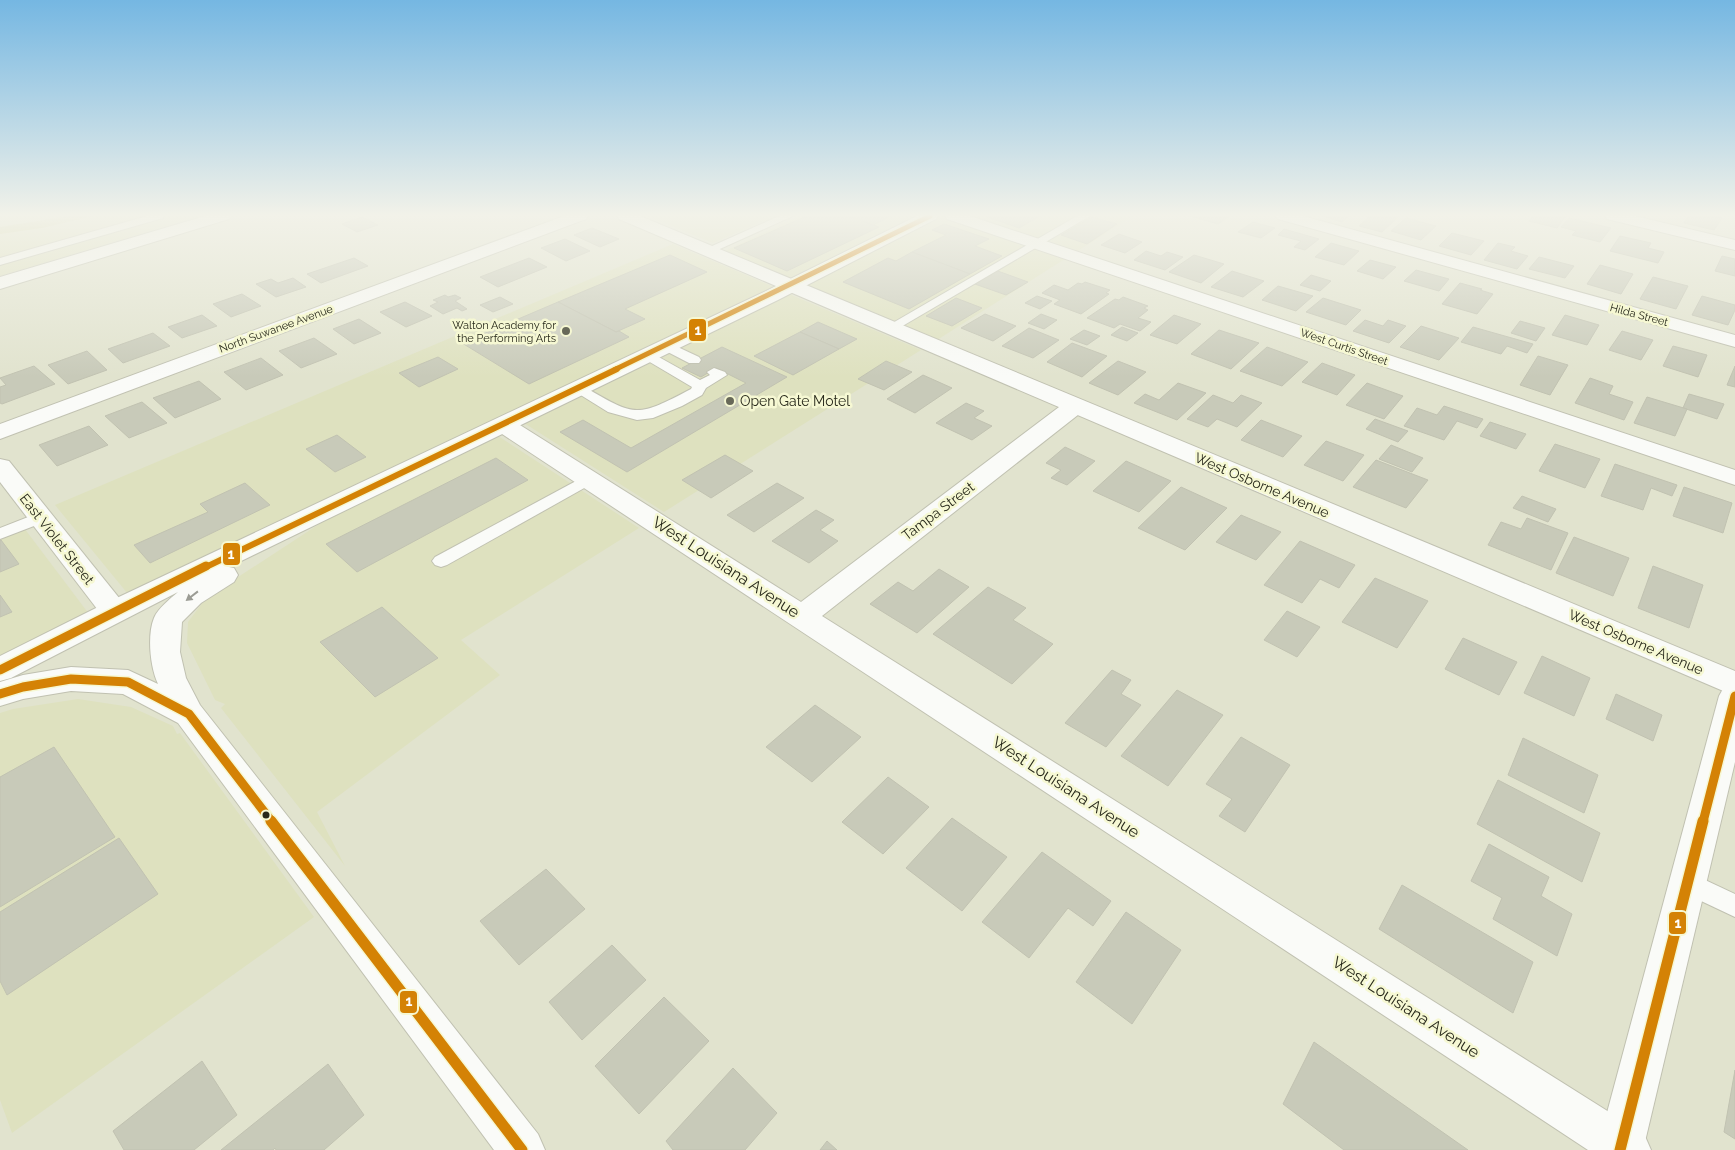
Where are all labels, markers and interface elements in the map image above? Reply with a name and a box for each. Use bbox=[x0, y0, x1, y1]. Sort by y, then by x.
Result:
street label: Hilda Street bbox=[1609, 301, 1670, 329]
street label: North Suwanee Avenue bbox=[217, 302, 335, 356]
line badge: 1 bbox=[688, 318, 707, 342]
place label: Walton Academy for the Performing Arts bbox=[452, 319, 556, 345]
text: 1 bbox=[695, 322, 702, 338]
marker: Walton Academy for the Performing Arts bbox=[560, 325, 572, 337]
street label: West Curtis Street bbox=[1299, 326, 1390, 368]
place label: Open Gate Motel bbox=[740, 393, 850, 409]
marker: Open Gate Motel bbox=[724, 395, 736, 407]
street label: West Osborne Avenue bbox=[1192, 449, 1332, 521]
street label: Tampa Street bbox=[899, 478, 977, 543]
street label: East Violet Street bbox=[17, 491, 98, 588]
street label: West Louisiana Avenue bbox=[649, 512, 803, 622]
line badge: 1 bbox=[222, 542, 241, 566]
text: 1 bbox=[228, 546, 235, 562]
one-way arrow bbox=[186, 591, 199, 602]
street label: West Osborne Avenue bbox=[1566, 606, 1706, 678]
street label: West Louisiana Avenue bbox=[989, 732, 1143, 842]
unlabelled marker bbox=[261, 810, 271, 820]
line badge: 1 bbox=[1668, 911, 1687, 935]
text: 1 bbox=[1675, 915, 1682, 931]
street label: West Louisiana Avenue bbox=[1329, 952, 1483, 1062]
line badge: 1 bbox=[399, 990, 418, 1014]
text: 1 bbox=[406, 993, 413, 1009]

